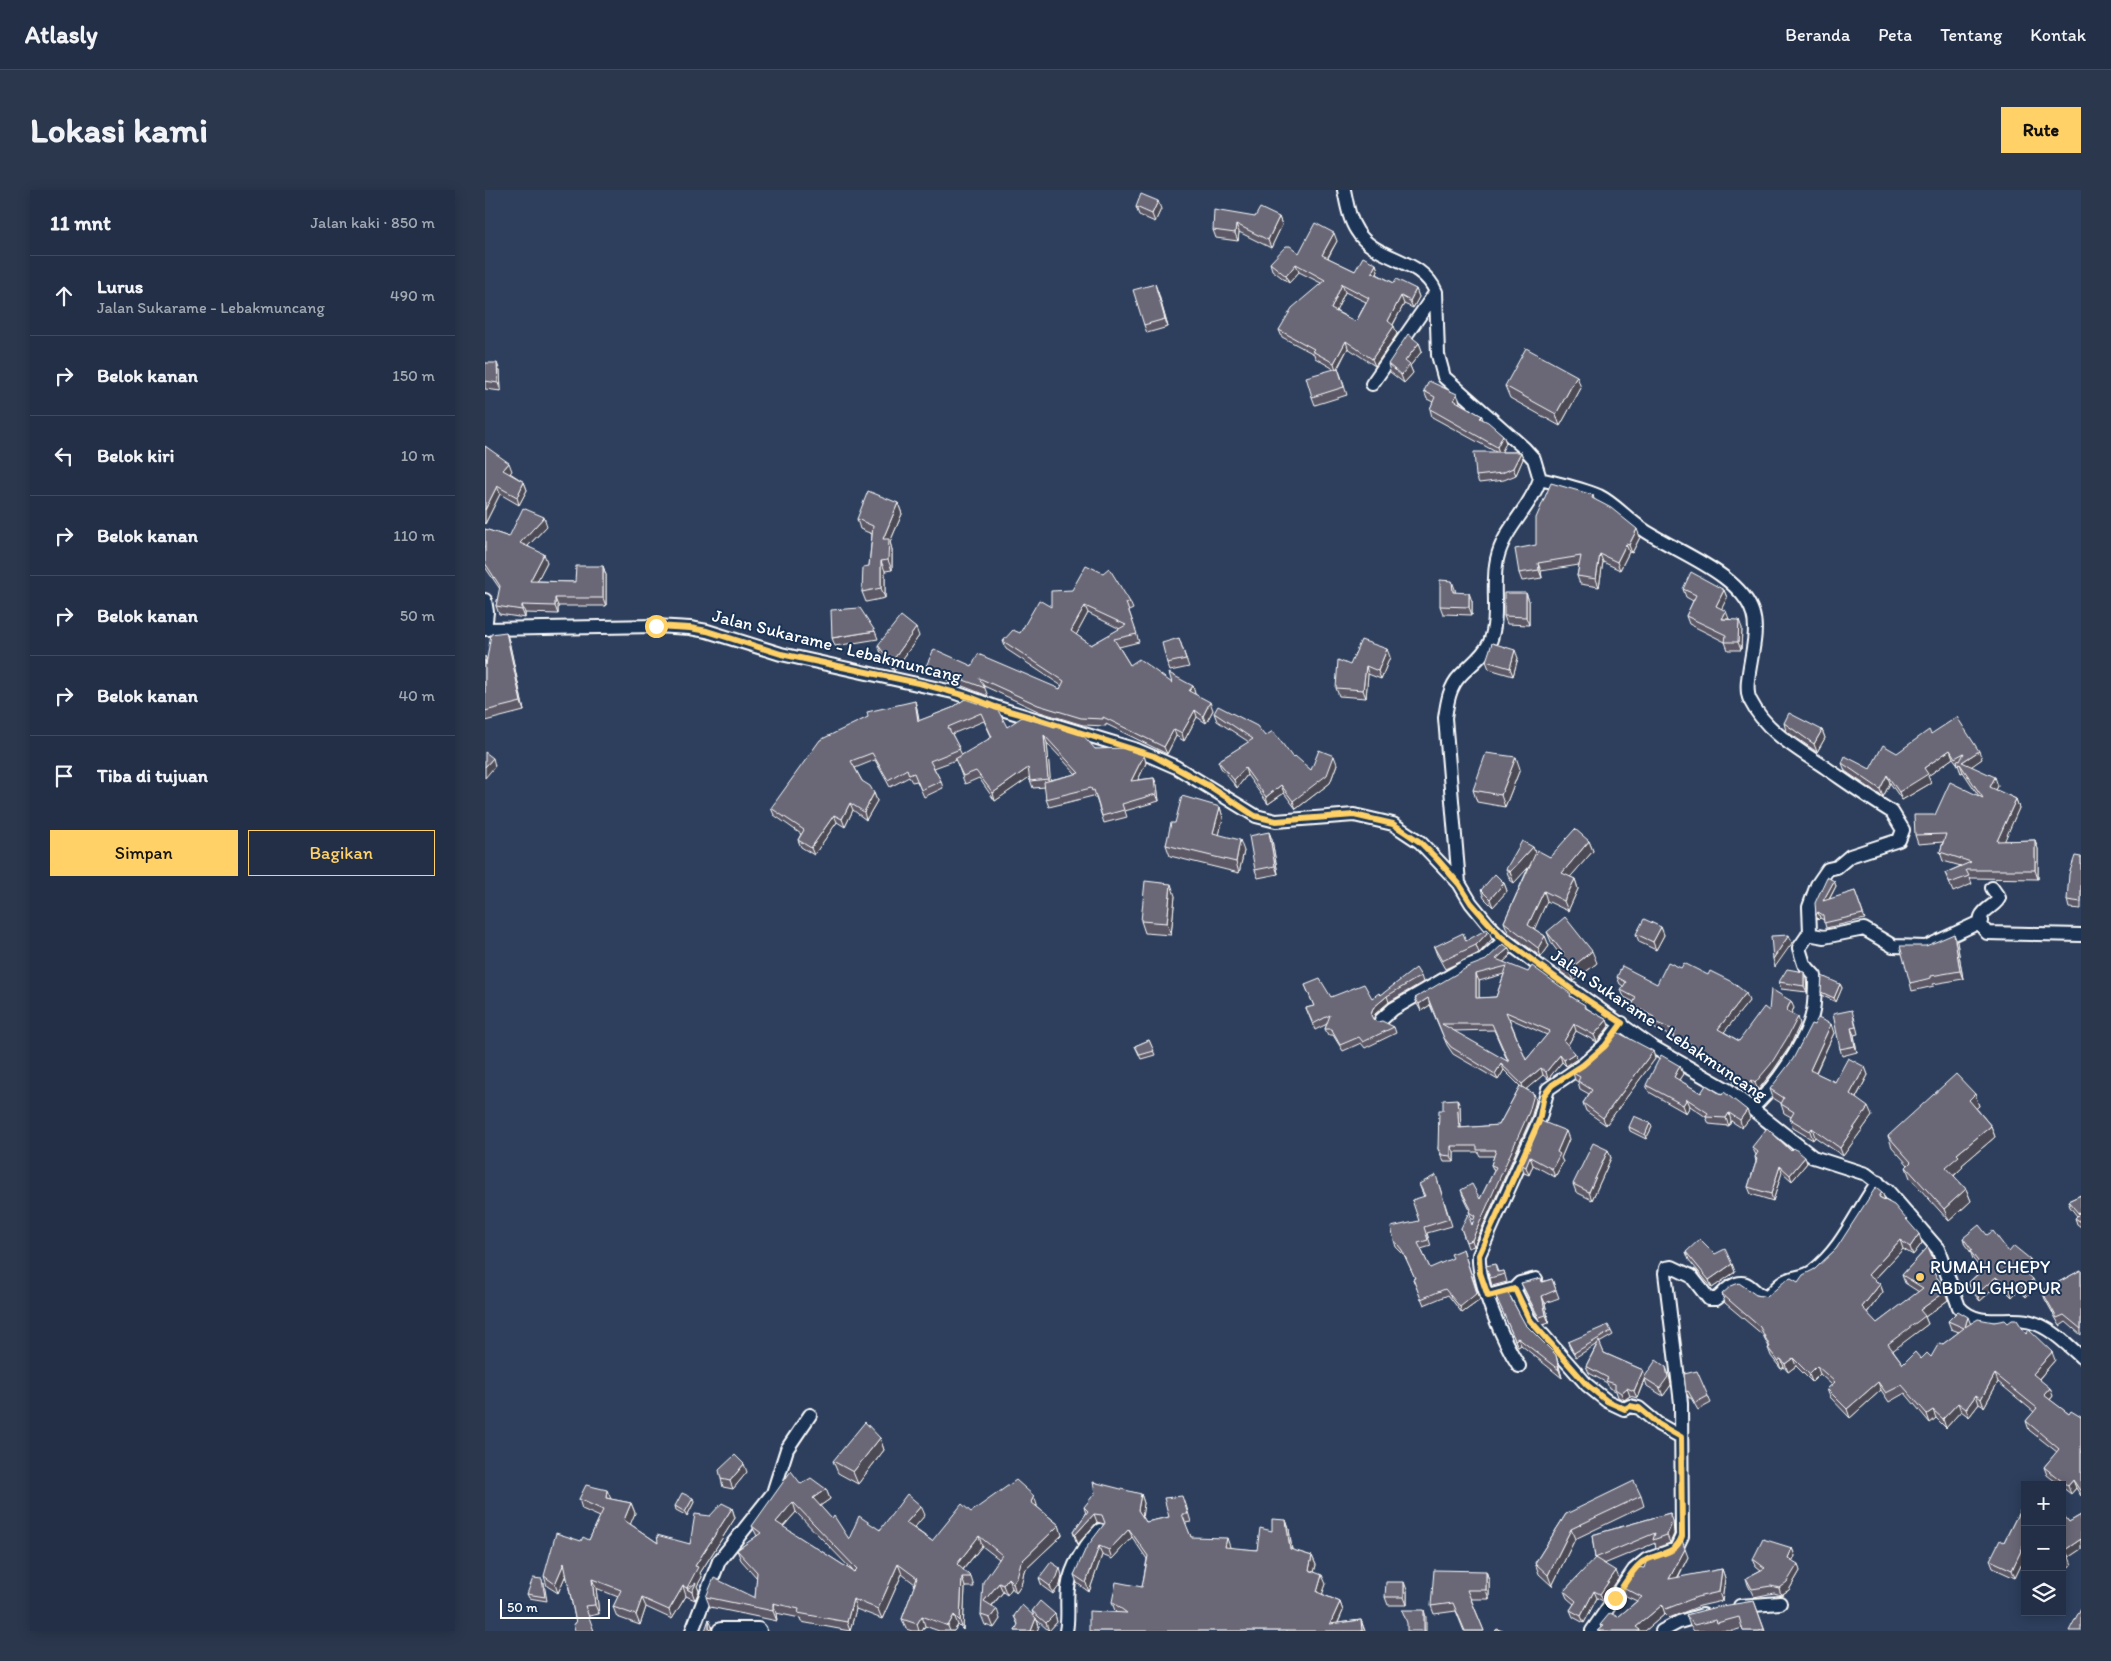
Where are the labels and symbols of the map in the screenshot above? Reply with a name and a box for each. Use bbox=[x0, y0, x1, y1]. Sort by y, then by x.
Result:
street label: Jalan Sukarame - Lebakmuncang bbox=[710, 604, 965, 688]
route start bbox=[645, 615, 668, 638]
street label: Jalan Sukarame - Lebakmuncang bbox=[1547, 944, 1772, 1106]
place label: RUMAH CHEPY ABDUL GHOPUR bbox=[1930, 1256, 2061, 1299]
marker: RUMAH CHEPY ABDUL GHOPUR bbox=[1914, 1271, 1926, 1283]
route end bbox=[1604, 1587, 1627, 1610]
scale bar bbox=[500, 1596, 610, 1619]

